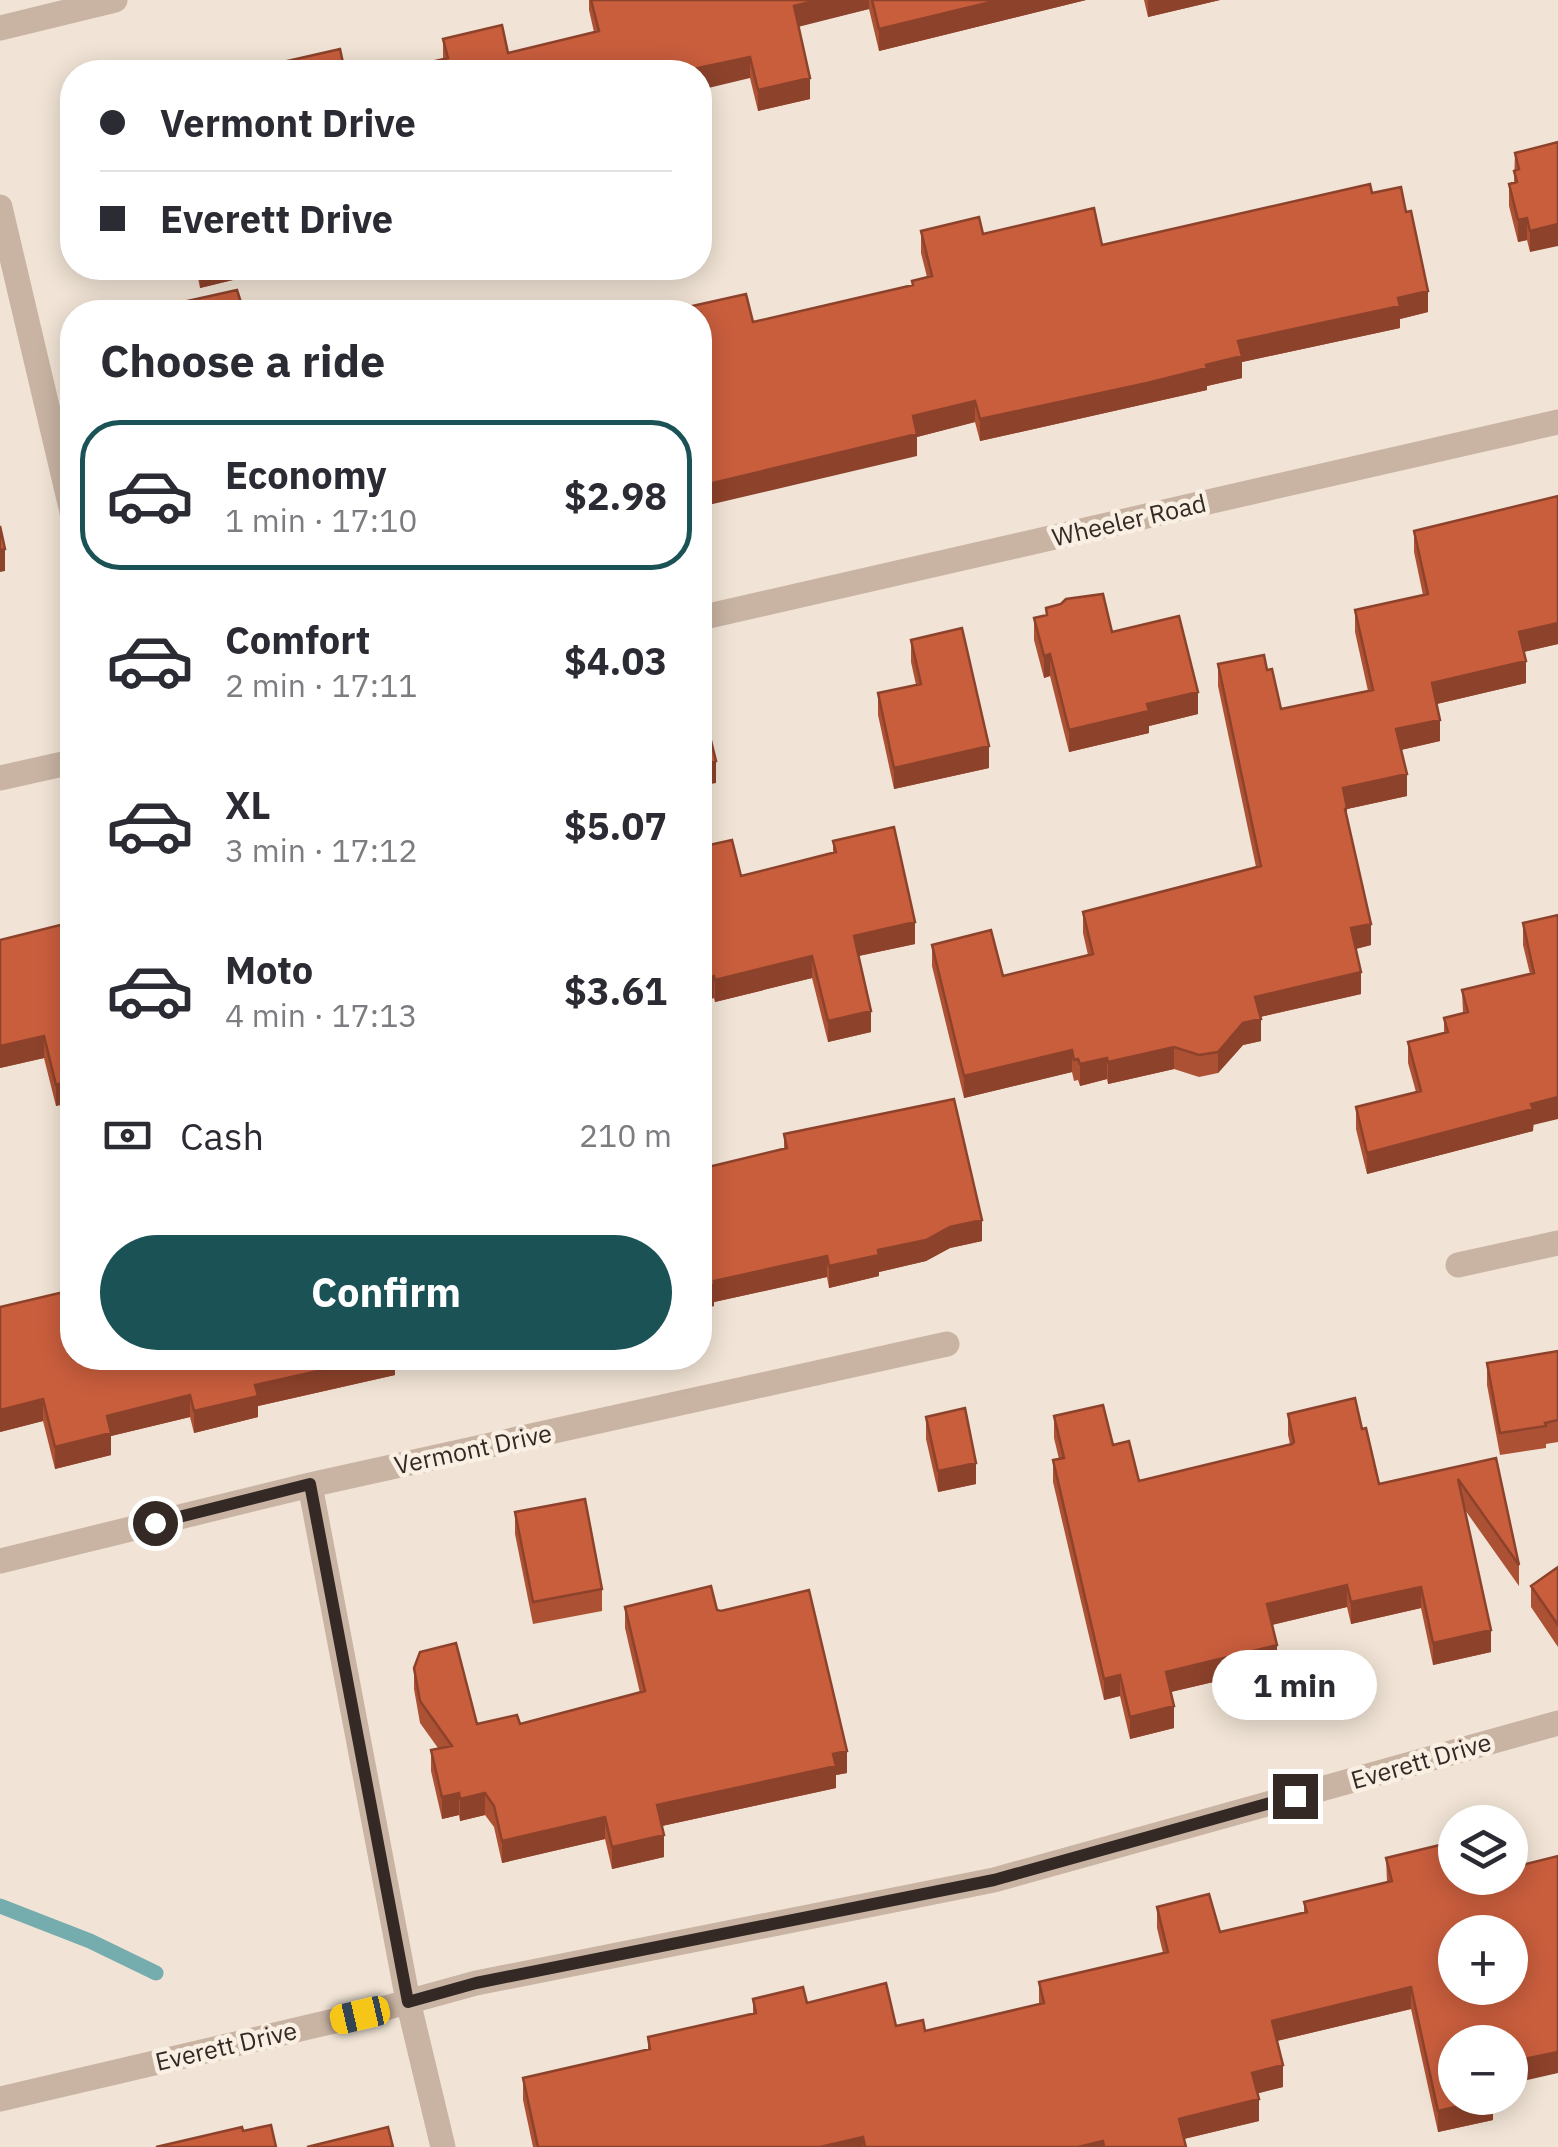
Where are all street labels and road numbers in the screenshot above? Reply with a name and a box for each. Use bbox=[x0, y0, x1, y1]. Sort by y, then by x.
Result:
street label: Wheeler Road bbox=[1049, 486, 1209, 553]
street label: Vermont Drive bbox=[391, 1416, 555, 1481]
street label: Everett Drive bbox=[1347, 1725, 1495, 1796]
street label: Everett Drive bbox=[152, 2013, 300, 2078]

